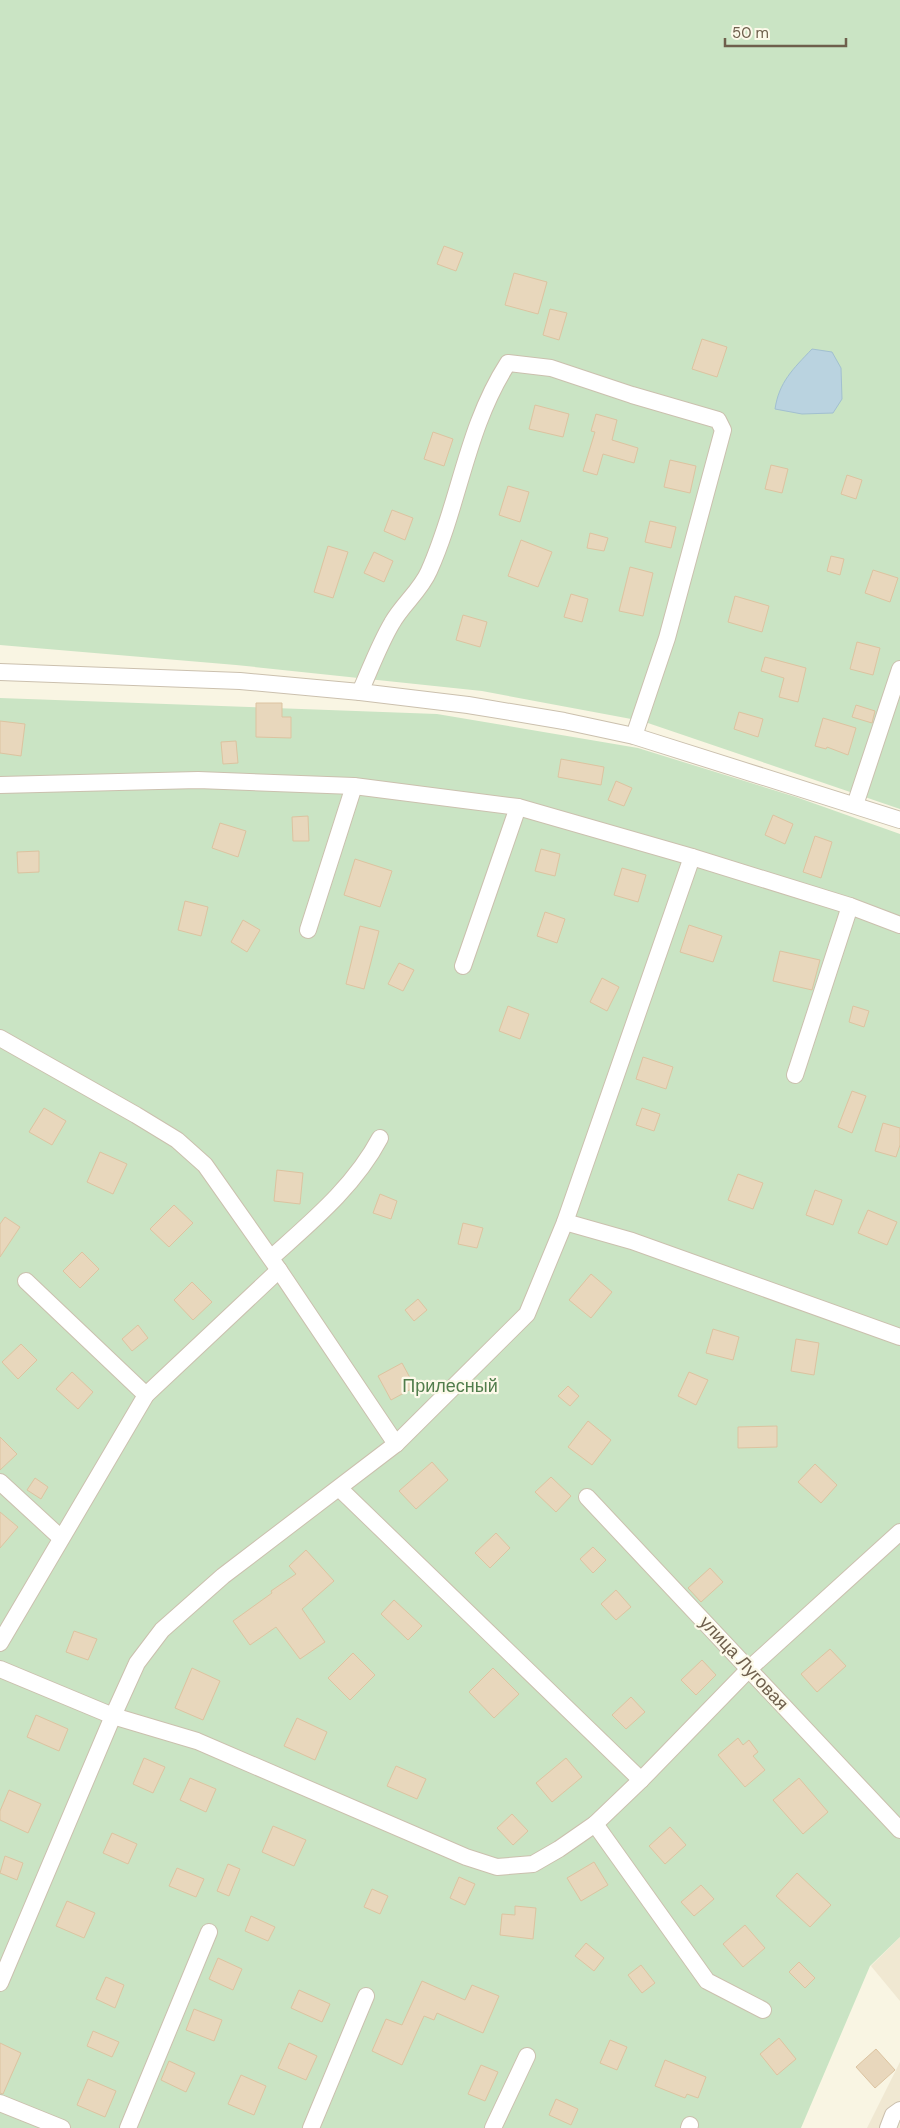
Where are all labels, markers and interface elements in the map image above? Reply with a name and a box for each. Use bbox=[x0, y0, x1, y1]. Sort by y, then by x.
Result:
scale bar bbox=[725, 15, 846, 47]
text: 50 m bbox=[732, 23, 769, 43]
park label: Прилесный bbox=[402, 1374, 498, 1398]
street label: улица Луговая bbox=[694, 1611, 794, 1715]

